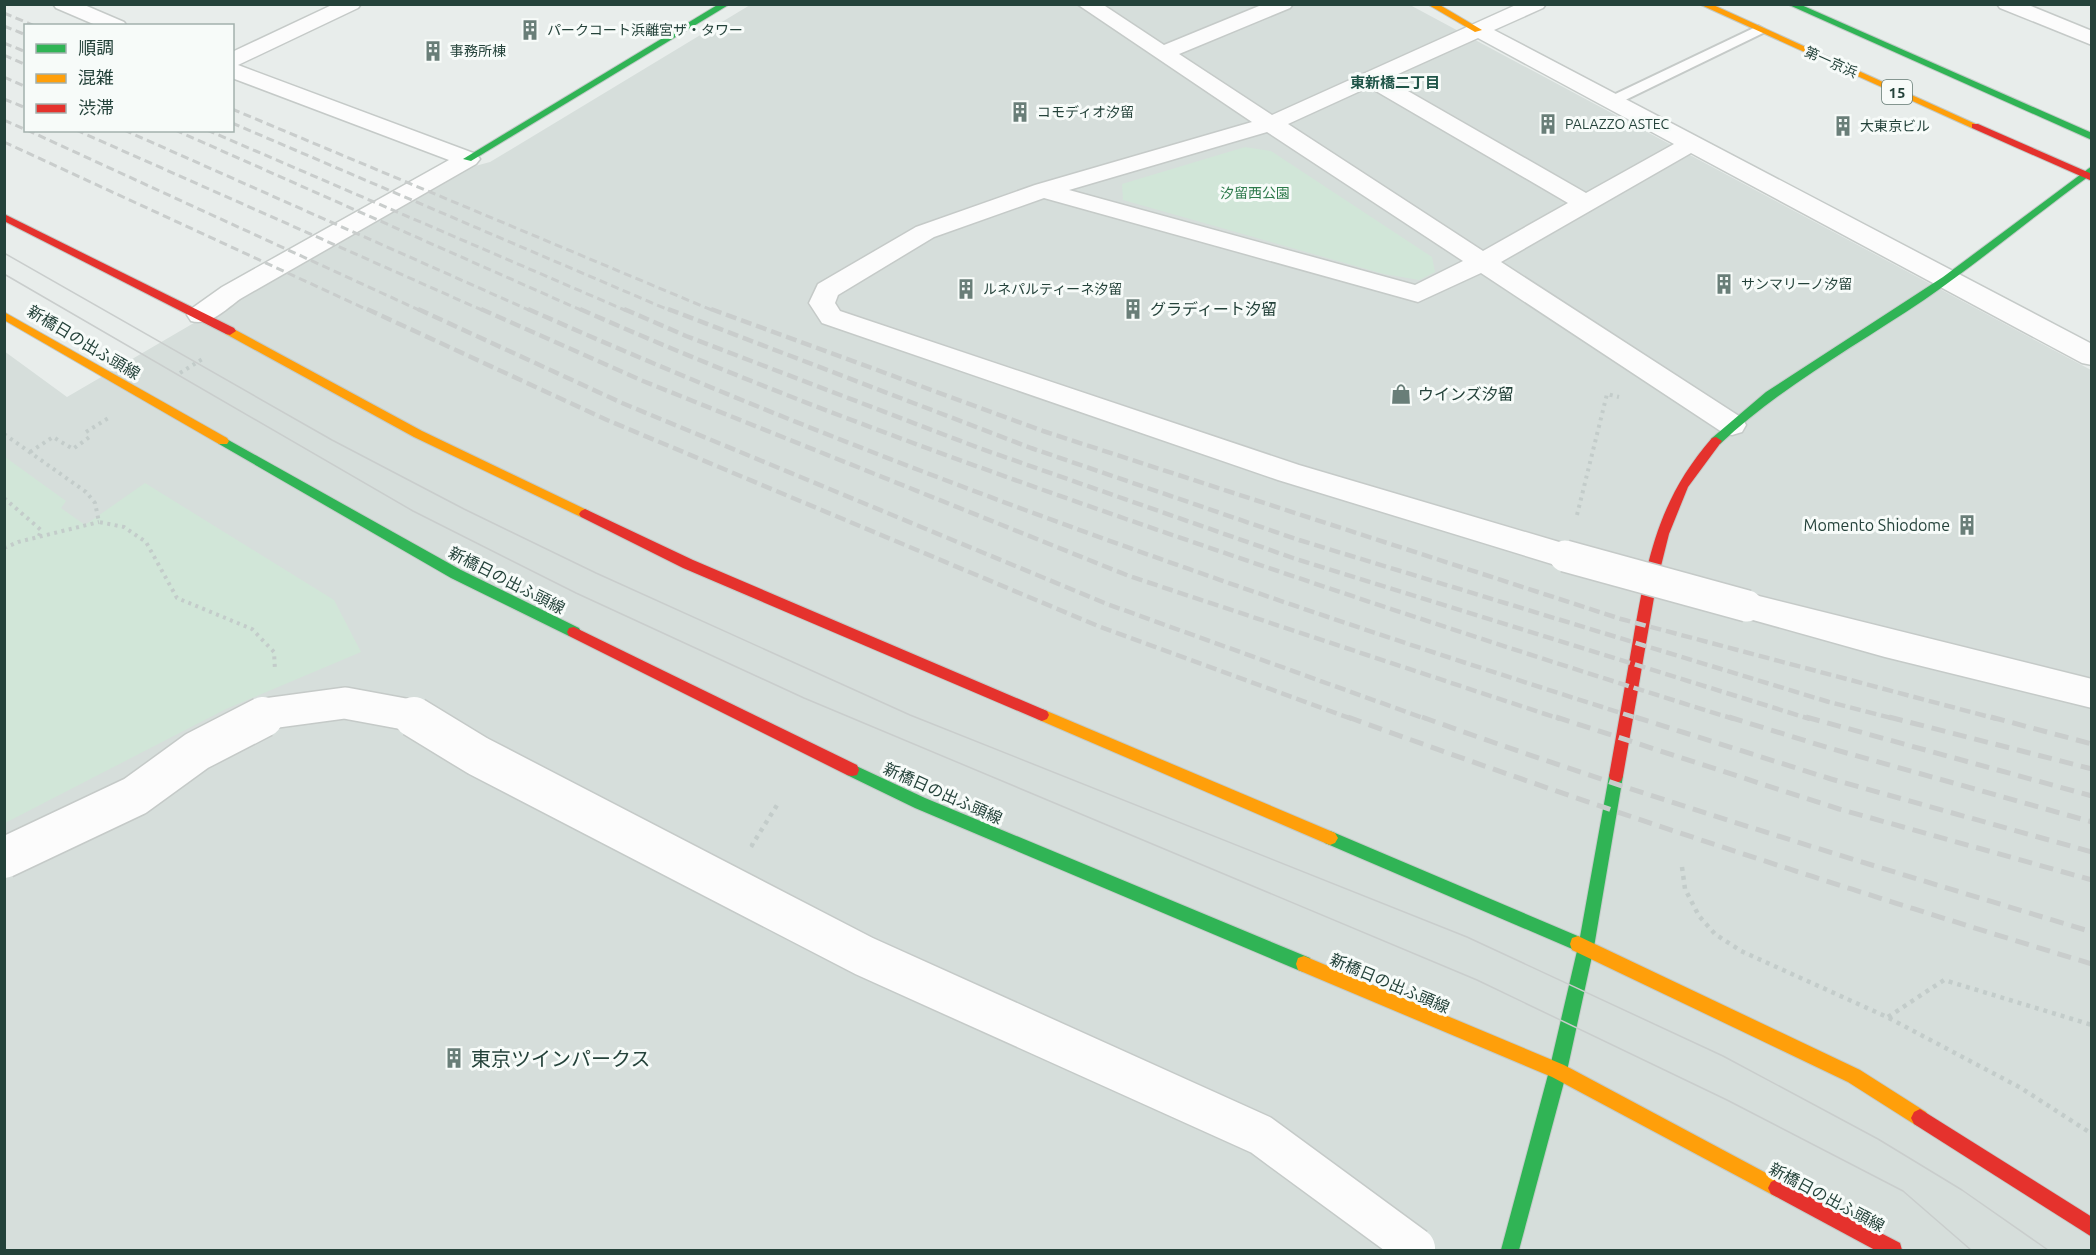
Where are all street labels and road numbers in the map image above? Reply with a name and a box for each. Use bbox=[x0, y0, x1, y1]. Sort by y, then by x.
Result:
street label: 第一京浜 bbox=[1802, 43, 1860, 81]
road number: 15 bbox=[1882, 80, 1912, 104]
street label: 新橋日の出ふ頭線 bbox=[24, 301, 144, 383]
street label: 新橋日の出ふ頭線 bbox=[446, 543, 568, 617]
street label: 新橋日の出ふ頭線 bbox=[881, 759, 1005, 827]
street label: 新橋日の出ふ頭線 bbox=[1328, 950, 1452, 1016]
street label: 新橋日の出ふ頭線 bbox=[1766, 1159, 1888, 1235]

